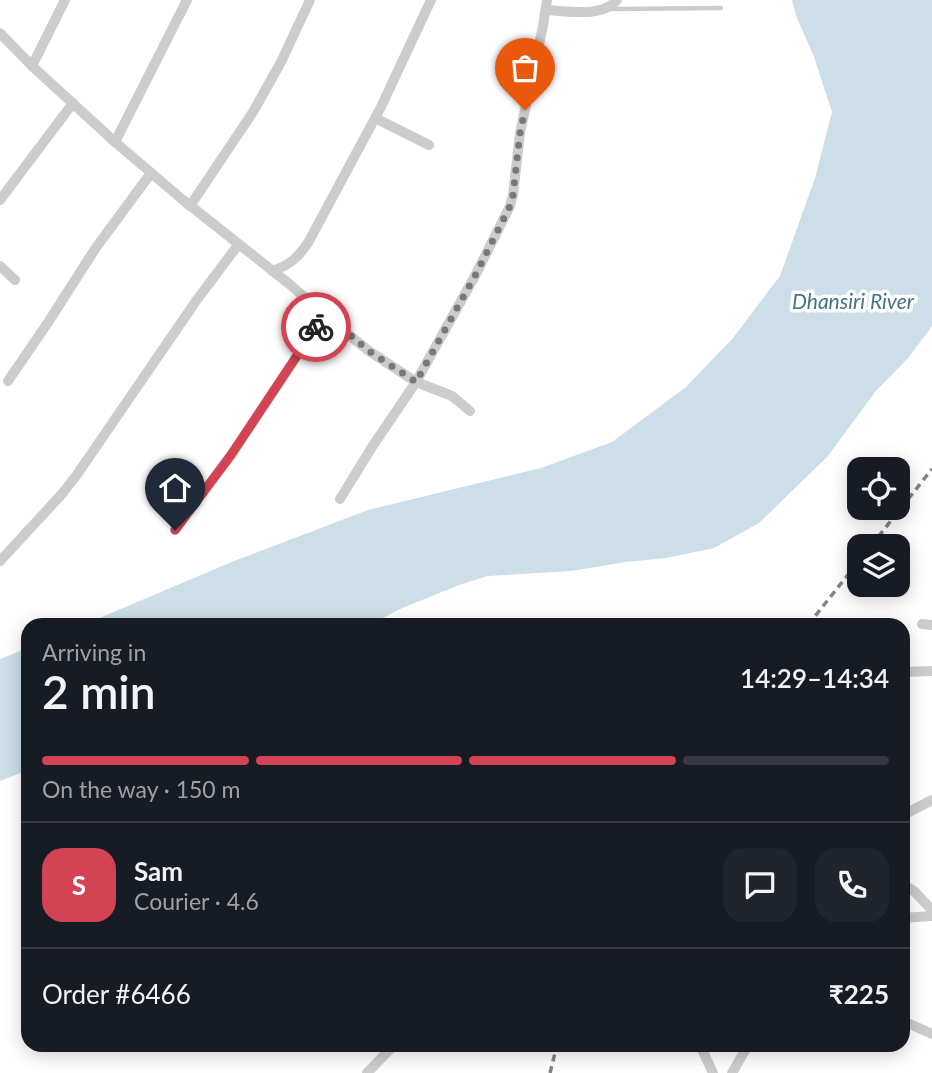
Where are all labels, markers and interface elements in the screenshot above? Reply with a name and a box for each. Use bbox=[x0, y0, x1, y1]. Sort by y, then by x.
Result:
pin bbox=[495, 38, 555, 110]
icon: bag bbox=[506, 49, 544, 87]
water label: Dhansiri River bbox=[792, 288, 915, 313]
courier bbox=[281, 292, 351, 362]
icon: bike bbox=[297, 308, 335, 346]
map controls bbox=[847, 457, 910, 597]
button: locate bbox=[847, 457, 910, 520]
pin bbox=[145, 458, 205, 530]
icon: home bbox=[156, 469, 194, 507]
button: layers bbox=[847, 534, 910, 597]
text: Arriving in bbox=[42, 638, 146, 666]
text: 14:29–14:34 bbox=[740, 662, 889, 694]
text: 2 min bbox=[42, 664, 156, 719]
text: On the way · 150 m bbox=[42, 775, 241, 803]
button: chat bbox=[723, 848, 797, 922]
button: phone bbox=[815, 848, 889, 922]
text: Sam bbox=[134, 855, 183, 887]
text: S bbox=[72, 869, 86, 901]
text: Courier · 4.6 bbox=[134, 887, 259, 915]
text: Order #6466 bbox=[42, 978, 191, 1010]
text: ₹225 bbox=[829, 978, 889, 1010]

